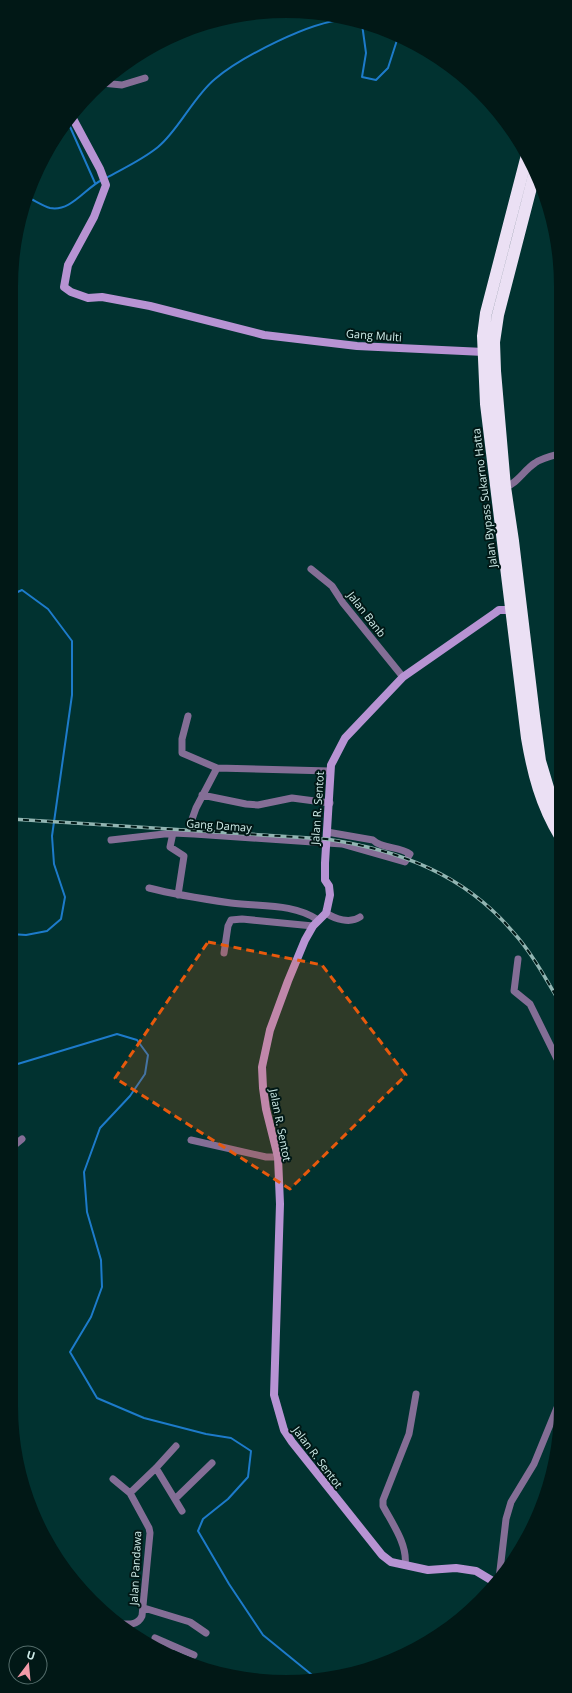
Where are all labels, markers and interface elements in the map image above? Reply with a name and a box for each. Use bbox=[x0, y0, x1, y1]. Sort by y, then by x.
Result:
street label: Gang Multi bbox=[346, 326, 402, 344]
street label: Jalan Bypass Sukarno Hatta bbox=[468, 428, 500, 569]
street label: Jalan Banb bbox=[344, 587, 390, 640]
street label: Jalan R. Sentot bbox=[307, 771, 327, 846]
street label: Gang Damay bbox=[186, 815, 253, 835]
street label: Jalan R. Sentot bbox=[266, 1087, 295, 1163]
street label: Jalan R. Sentot bbox=[289, 1422, 346, 1491]
street label: Jalan Pandawa bbox=[126, 1530, 144, 1607]
north arrow bbox=[8, 1645, 48, 1685]
text: U bbox=[25, 1647, 37, 1663]

